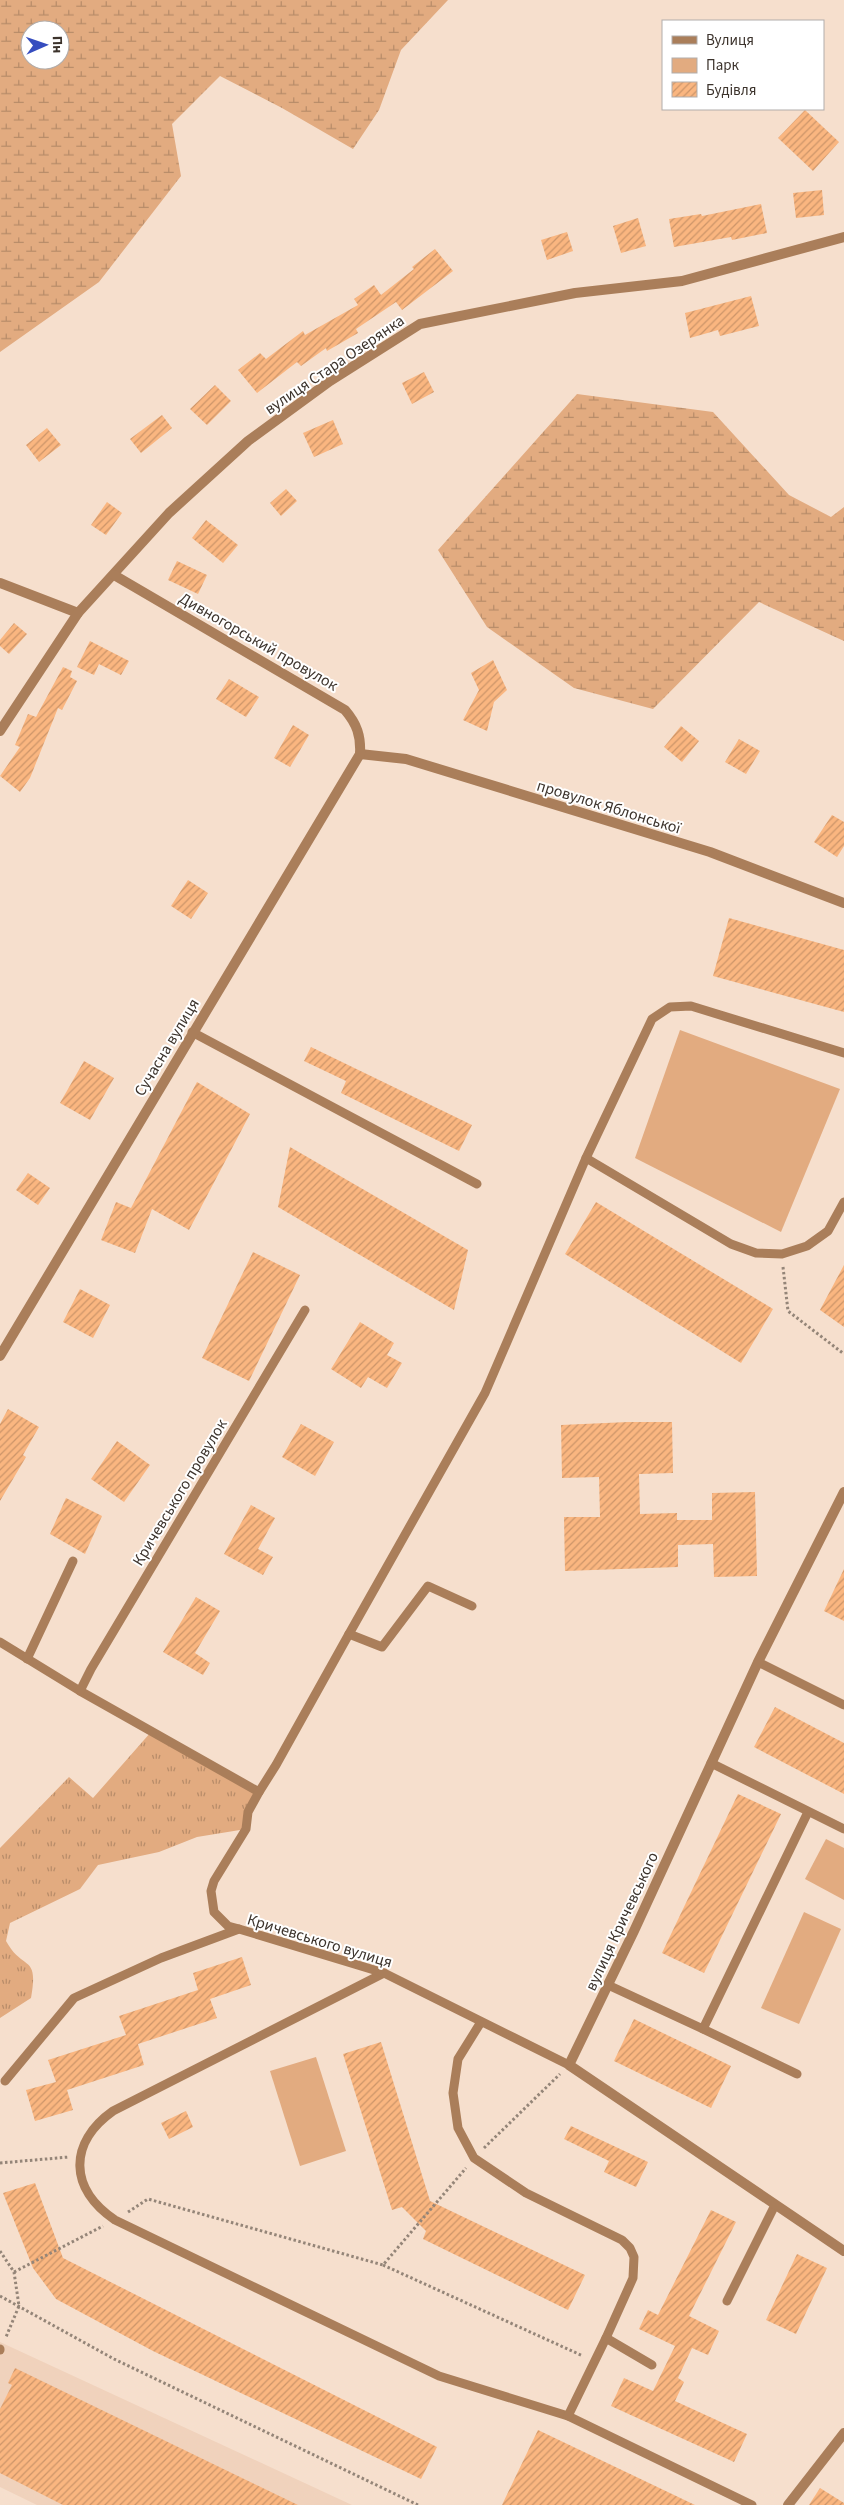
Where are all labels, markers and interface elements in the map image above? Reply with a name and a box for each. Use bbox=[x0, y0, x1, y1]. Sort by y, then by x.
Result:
north arrow bbox=[20, 20, 70, 70]
legend bbox=[662, 20, 824, 110]
text: Вулиця bbox=[706, 30, 754, 51]
text: Пн bbox=[47, 36, 67, 54]
text: Парк bbox=[706, 55, 740, 76]
text: Будівля bbox=[706, 80, 756, 101]
street label: вулиця Стара Озерянка bbox=[260, 310, 409, 420]
street label: Дивногорський провулок bbox=[175, 587, 342, 696]
street label: провулок Яблонської bbox=[534, 775, 684, 840]
street label: Сучасна вулиця bbox=[129, 995, 205, 1100]
street label: Кричевського провулок bbox=[127, 1415, 232, 1570]
street label: вулиця Кричевського bbox=[580, 1848, 664, 1994]
street label: Кричевського вулиця bbox=[244, 1908, 395, 1974]

